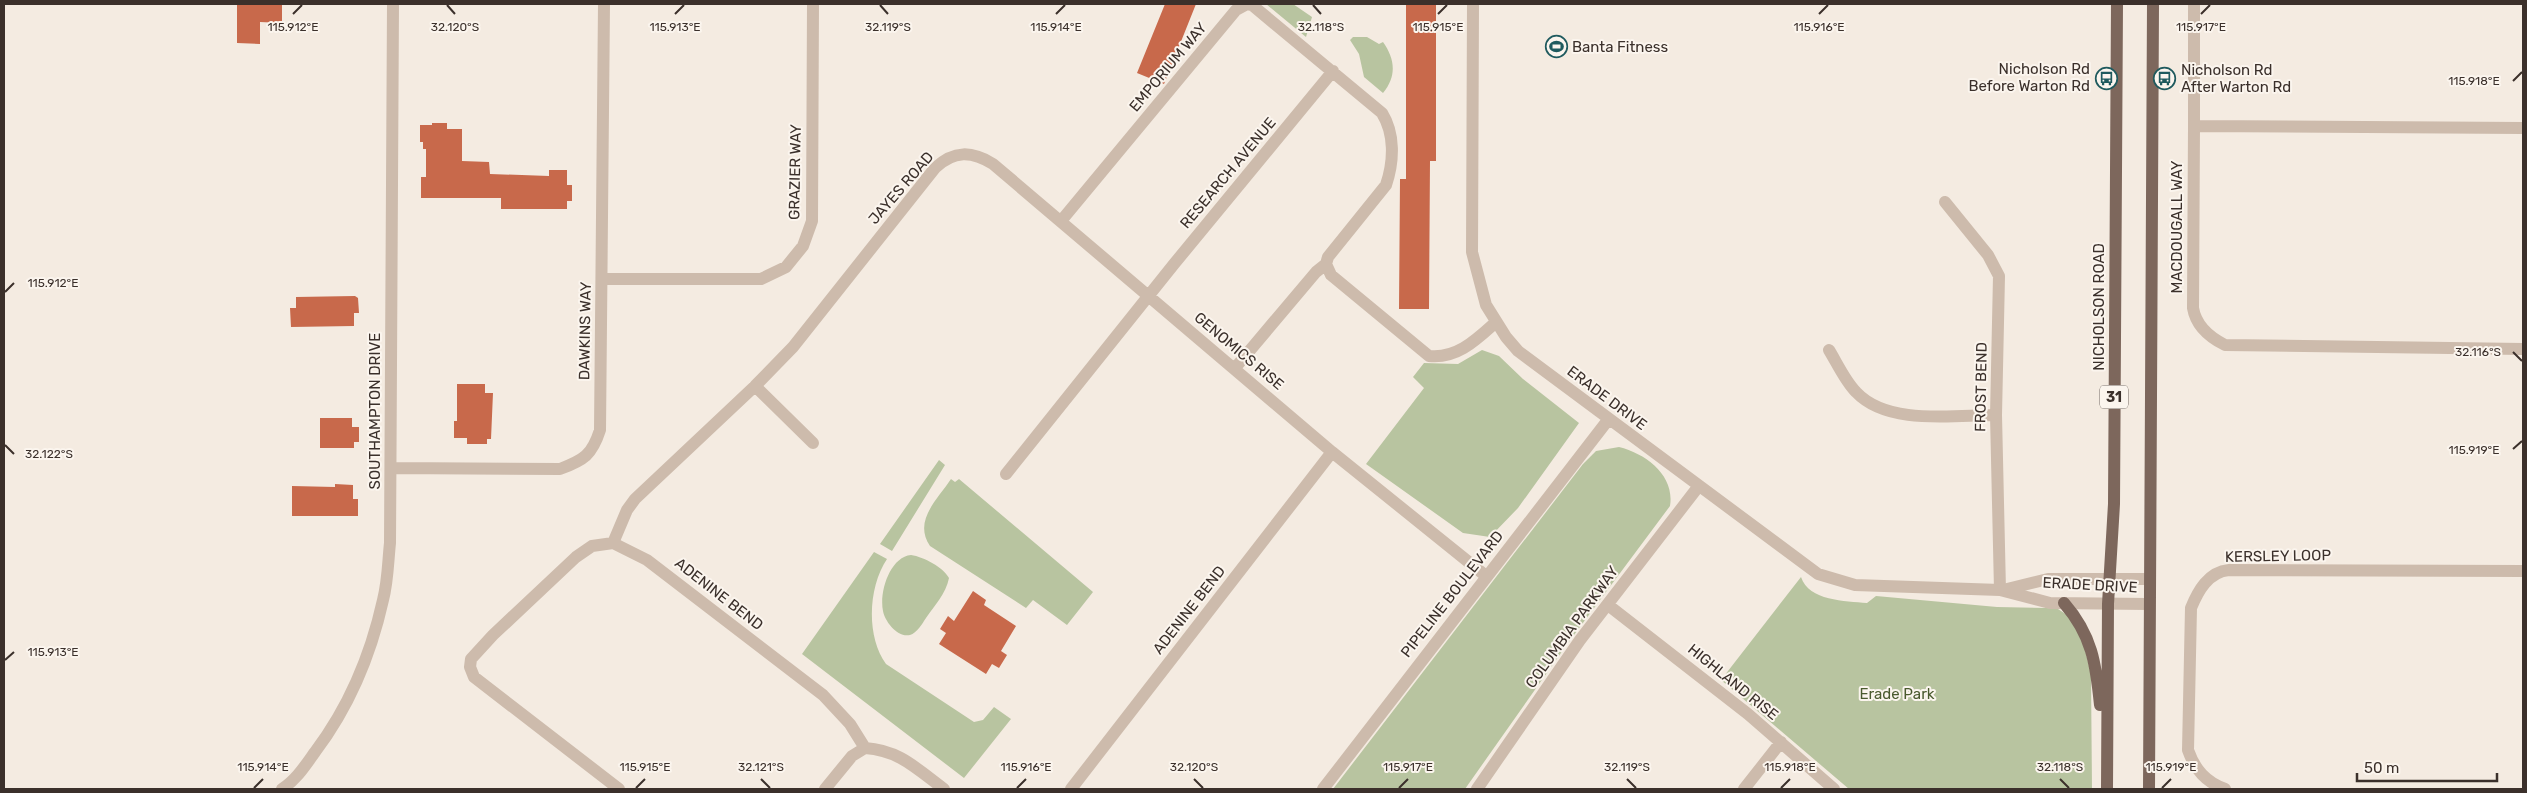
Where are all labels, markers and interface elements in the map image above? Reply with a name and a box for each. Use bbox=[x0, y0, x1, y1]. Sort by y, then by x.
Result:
street label: EMPORIUM WAY bbox=[1125, 19, 1211, 115]
text: 115.912°E bbox=[267, 20, 319, 34]
text: 32.120°S bbox=[431, 20, 479, 34]
text: 115.913°E bbox=[649, 20, 701, 34]
text: 32.119°S bbox=[865, 20, 911, 34]
text: 115.914°E bbox=[1030, 20, 1082, 34]
text: 32.118°S bbox=[1298, 20, 1344, 34]
text: 115.915°E bbox=[1412, 20, 1464, 34]
text: 115.916°E bbox=[1793, 20, 1845, 34]
text: 115.917°E bbox=[2176, 20, 2226, 34]
sports icon: Banta Fitness bbox=[1544, 35, 1568, 59]
place label: Banta Fitness bbox=[1572, 38, 1668, 56]
place label: Nicholson Rd Before Warton Rd bbox=[1968, 60, 2090, 95]
place label: Nicholson Rd After Warton Rd bbox=[2181, 61, 2291, 96]
bus stop icon: Nicholson Rd Before Warton Rd bbox=[2094, 66, 2118, 90]
bus stop icon: Nicholson Rd After Warton Rd bbox=[2153, 67, 2177, 91]
text: 115.918°E bbox=[2448, 74, 2500, 88]
street label: RESEARCH AVENUE bbox=[1176, 114, 1280, 232]
street label: GRAZIER WAY bbox=[785, 124, 805, 220]
street label: JAYES ROAD bbox=[865, 148, 937, 228]
street label: MACDOUGALL WAY bbox=[2168, 160, 2186, 294]
street label: NICHOLSON ROAD bbox=[2090, 243, 2108, 371]
text: 115.912°E bbox=[27, 276, 79, 290]
street label: DAWKINS WAY bbox=[575, 281, 595, 380]
street label: GENOMICS RISE bbox=[1191, 308, 1287, 394]
street label: SOUTHAMPTON DRIVE bbox=[366, 333, 384, 489]
street label: FROST BEND bbox=[1971, 342, 1991, 432]
text: 32.116°S bbox=[2455, 345, 2501, 359]
street label: ERADE DRIVE bbox=[1564, 362, 1650, 434]
road number: 31 bbox=[2100, 386, 2128, 408]
text: 115.919°E bbox=[2448, 443, 2500, 457]
text: 32.122°S bbox=[25, 447, 73, 461]
street label: PIPELINE BOULEVARD bbox=[1397, 527, 1507, 661]
street label: KERSLEY LOOP bbox=[2225, 546, 2331, 566]
street label: ADENINE BEND bbox=[671, 554, 767, 634]
street label: ADENINE BEND bbox=[1149, 562, 1229, 658]
street label: COLUMBIA PARKWAY bbox=[1522, 562, 1622, 692]
street label: ERADE DRIVE bbox=[2042, 574, 2138, 596]
street label: HIGHLAND RISE bbox=[1684, 640, 1782, 724]
text: 115.913°E bbox=[27, 645, 79, 659]
park label: Erade Park bbox=[1859, 685, 1935, 703]
scale bar bbox=[2357, 750, 2497, 782]
text: 50 m bbox=[2364, 759, 2399, 777]
text: 115.914°E bbox=[237, 760, 289, 774]
text: 115.915°E bbox=[619, 760, 671, 774]
text: 32.121°S bbox=[738, 760, 784, 774]
text: 115.916°E bbox=[1000, 760, 1052, 774]
text: 32.120°S bbox=[1170, 760, 1218, 774]
text: 115.917°E bbox=[1383, 760, 1433, 774]
text: 32.119°S bbox=[1604, 760, 1650, 774]
text: 115.918°E bbox=[1764, 760, 1816, 774]
text: 32.118°S bbox=[2037, 760, 2083, 774]
text: 115.919°E bbox=[2145, 760, 2197, 774]

